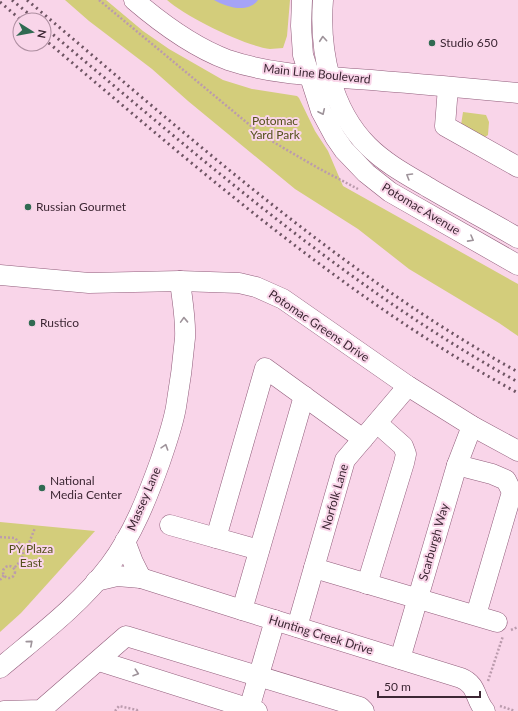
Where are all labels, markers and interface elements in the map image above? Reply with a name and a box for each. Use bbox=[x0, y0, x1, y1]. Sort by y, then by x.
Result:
north arrow bbox=[12, 12, 52, 52]
text: N bbox=[35, 29, 49, 39]
place label: Studio 650 bbox=[440, 35, 498, 50]
one-way arrow bbox=[318, 36, 327, 42]
marker: Studio 650 bbox=[427, 38, 437, 48]
street label: Main Line Boulevard bbox=[263, 60, 371, 87]
one-way arrow bbox=[317, 108, 325, 116]
park label: Potomac Yard Park bbox=[250, 113, 301, 142]
one-way arrow bbox=[406, 173, 413, 181]
street label: Potomac Avenue bbox=[379, 179, 463, 238]
place label: Russian Gourmet bbox=[36, 199, 127, 214]
marker: Russian Gourmet bbox=[23, 202, 33, 212]
one-way arrow bbox=[467, 234, 475, 241]
street label: Potomac Greens Drive bbox=[266, 286, 373, 365]
place label: Rustico bbox=[40, 315, 79, 330]
one-way arrow bbox=[180, 317, 188, 323]
marker: Rustico bbox=[27, 318, 37, 328]
one-way arrow bbox=[160, 444, 168, 451]
street label: Norfolk Lane bbox=[318, 462, 351, 532]
street label: Massey Lane bbox=[123, 465, 164, 533]
place label: National Media Center bbox=[50, 473, 122, 502]
marker: National Media Center bbox=[37, 483, 47, 493]
street label: Scarburgh Way bbox=[415, 501, 452, 582]
park label: PY Plaza East bbox=[9, 541, 53, 570]
street label: Hunting Creek Drive bbox=[267, 612, 375, 658]
one-way arrow bbox=[25, 640, 33, 647]
one-way arrow bbox=[132, 668, 139, 676]
scale bar bbox=[378, 673, 480, 699]
text: 50 m bbox=[384, 679, 411, 694]

